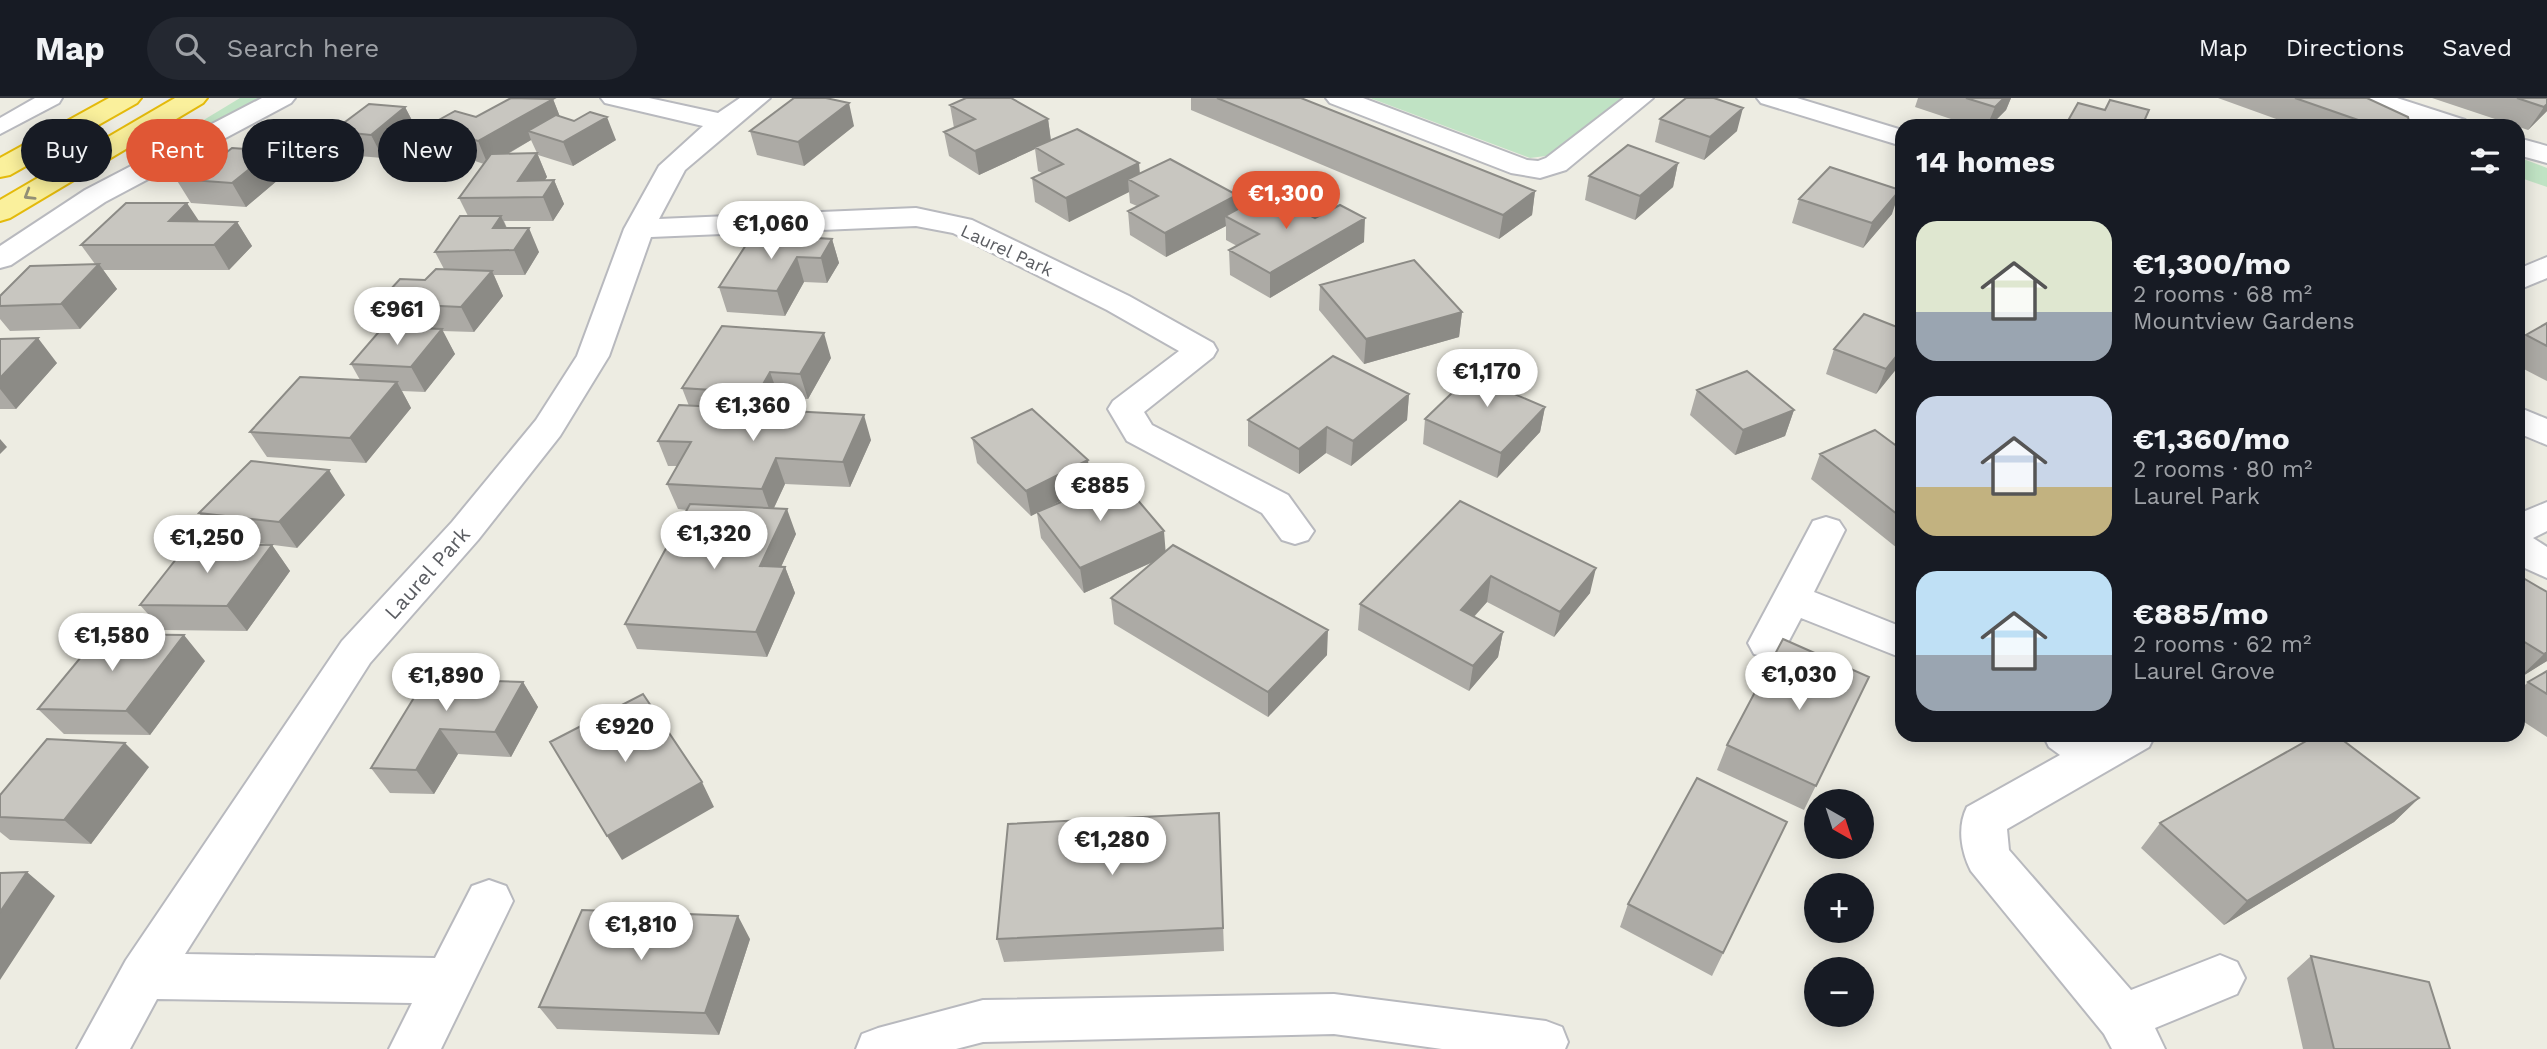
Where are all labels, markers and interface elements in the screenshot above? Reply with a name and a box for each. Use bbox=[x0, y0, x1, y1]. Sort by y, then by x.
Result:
search box bbox=[147, 17, 637, 80]
text: Map bbox=[35, 29, 105, 68]
icon: search bbox=[171, 29, 209, 67]
text: Search here bbox=[227, 33, 379, 63]
text: Map bbox=[2199, 34, 2248, 62]
text: Directions bbox=[2286, 34, 2404, 62]
text: Saved bbox=[2442, 34, 2512, 62]
chip: Buy bbox=[21, 119, 112, 182]
chip: Rent bbox=[126, 119, 228, 182]
chip: Filters bbox=[242, 119, 364, 182]
chip: New bbox=[378, 119, 477, 182]
icon: filters bbox=[2466, 142, 2504, 180]
text: 14 homes bbox=[1916, 144, 2055, 179]
pin: €1,300 bbox=[1229, 172, 1343, 231]
text: €1,300 bbox=[1248, 180, 1324, 207]
one-way arrow bbox=[24, 187, 37, 200]
pin: €1,060 bbox=[714, 202, 828, 261]
text: €1,060 bbox=[733, 210, 809, 237]
street label: Laurel Park bbox=[958, 220, 1056, 280]
text: €1,300/mo bbox=[2133, 246, 2291, 281]
icon: home bbox=[1972, 249, 2056, 333]
text: 2 rooms · 68 m² bbox=[2133, 281, 2312, 308]
pin: €961 bbox=[356, 288, 438, 347]
text: €961 bbox=[370, 296, 424, 323]
text: Mountview Gardens bbox=[2133, 308, 2355, 335]
pin: €1,170 bbox=[1430, 350, 1544, 409]
text: €1,170 bbox=[1453, 358, 1521, 385]
pin: €1,360 bbox=[696, 384, 810, 443]
text: €1,360 bbox=[715, 392, 791, 419]
text: €1,360/mo bbox=[2133, 421, 2290, 456]
icon: home bbox=[1972, 424, 2056, 508]
text: 2 rooms · 80 m² bbox=[2133, 456, 2312, 483]
pin: €885 bbox=[1059, 464, 1141, 523]
text: €885 bbox=[1071, 472, 1129, 499]
text: Laurel Park bbox=[2133, 483, 2260, 510]
pin: €1,320 bbox=[657, 512, 771, 571]
pin: €1,250 bbox=[150, 516, 264, 575]
text: €1,320 bbox=[677, 520, 751, 547]
street label: Laurel Park bbox=[379, 522, 475, 624]
text: €1,250 bbox=[170, 524, 244, 551]
text: €885/mo bbox=[2133, 596, 2268, 631]
icon: home bbox=[1972, 599, 2056, 683]
pin: €1,580 bbox=[55, 614, 169, 673]
text: €1,580 bbox=[74, 622, 150, 649]
text: 2 rooms · 62 m² bbox=[2133, 631, 2311, 658]
pin: €1,030 bbox=[1742, 652, 1856, 712]
pin: €1,890 bbox=[389, 654, 503, 713]
text: Laurel Grove bbox=[2133, 658, 2275, 685]
text: €1,030 bbox=[1761, 661, 1837, 688]
text: €1,890 bbox=[408, 662, 484, 689]
pin: €920 bbox=[584, 704, 666, 764]
text: €920 bbox=[596, 713, 654, 740]
north arrow bbox=[1804, 789, 1874, 859]
map controls bbox=[1804, 789, 1874, 1027]
pin: €1,280 bbox=[1055, 818, 1169, 877]
text: €1,280 bbox=[1074, 826, 1150, 853]
button: + bbox=[1804, 873, 1874, 943]
pin: €1,810 bbox=[584, 902, 698, 962]
text: €1,810 bbox=[605, 911, 677, 938]
button: − bbox=[1804, 957, 1874, 1027]

